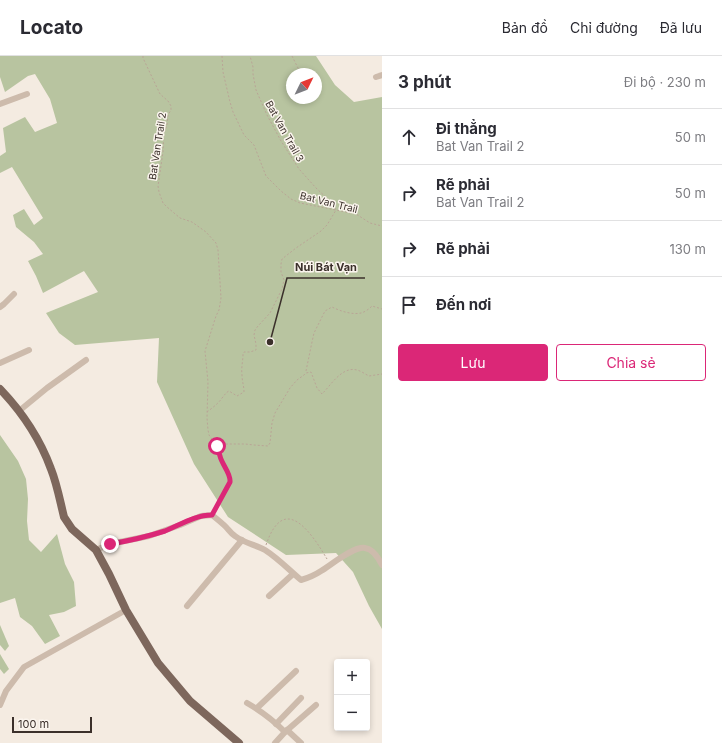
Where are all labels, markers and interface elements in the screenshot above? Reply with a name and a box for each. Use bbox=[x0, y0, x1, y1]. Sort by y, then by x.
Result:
text: Locato bbox=[20, 16, 83, 39]
text: Bản đồ bbox=[502, 19, 548, 36]
text: Chỉ đường bbox=[570, 19, 638, 36]
text: Đã lưu bbox=[660, 19, 702, 36]
north arrow bbox=[286, 68, 322, 104]
text: 3 phút bbox=[398, 72, 451, 92]
text: Đi bộ · 230 m bbox=[624, 74, 706, 90]
street label: Bat Van Trail 3 bbox=[263, 98, 307, 164]
street label: Bat Van Trail 2 bbox=[146, 111, 168, 181]
text: Đi thẳng bbox=[436, 119, 497, 138]
icon: ahead bbox=[398, 126, 420, 148]
text: 50 m bbox=[675, 129, 706, 145]
text: Bat Van Trail 2 bbox=[436, 138, 524, 154]
text: Rẽ phải bbox=[436, 175, 490, 194]
icon: right bbox=[398, 182, 420, 204]
text: 50 m bbox=[675, 185, 706, 201]
street label: Bat Van Trail bbox=[299, 189, 359, 215]
text: Bat Van Trail 2 bbox=[436, 194, 524, 210]
icon: right bbox=[398, 238, 420, 260]
text: Rẽ phải bbox=[436, 239, 490, 258]
text: 130 m bbox=[669, 241, 706, 257]
callout: Núi Bát Vạn bbox=[287, 255, 365, 278]
text: Núi Bát Vạn bbox=[295, 260, 357, 274]
icon: arrive bbox=[398, 294, 420, 316]
text: Đến nơi bbox=[436, 295, 491, 314]
button: Lưu bbox=[398, 344, 548, 381]
button: Chia sẻ bbox=[556, 344, 706, 381]
route start bbox=[208, 437, 226, 455]
route end bbox=[101, 535, 119, 553]
map controls bbox=[334, 659, 370, 731]
button: + bbox=[334, 659, 370, 695]
button: − bbox=[334, 695, 370, 731]
scale bar bbox=[12, 715, 92, 734]
text: 100 m bbox=[18, 717, 49, 731]

